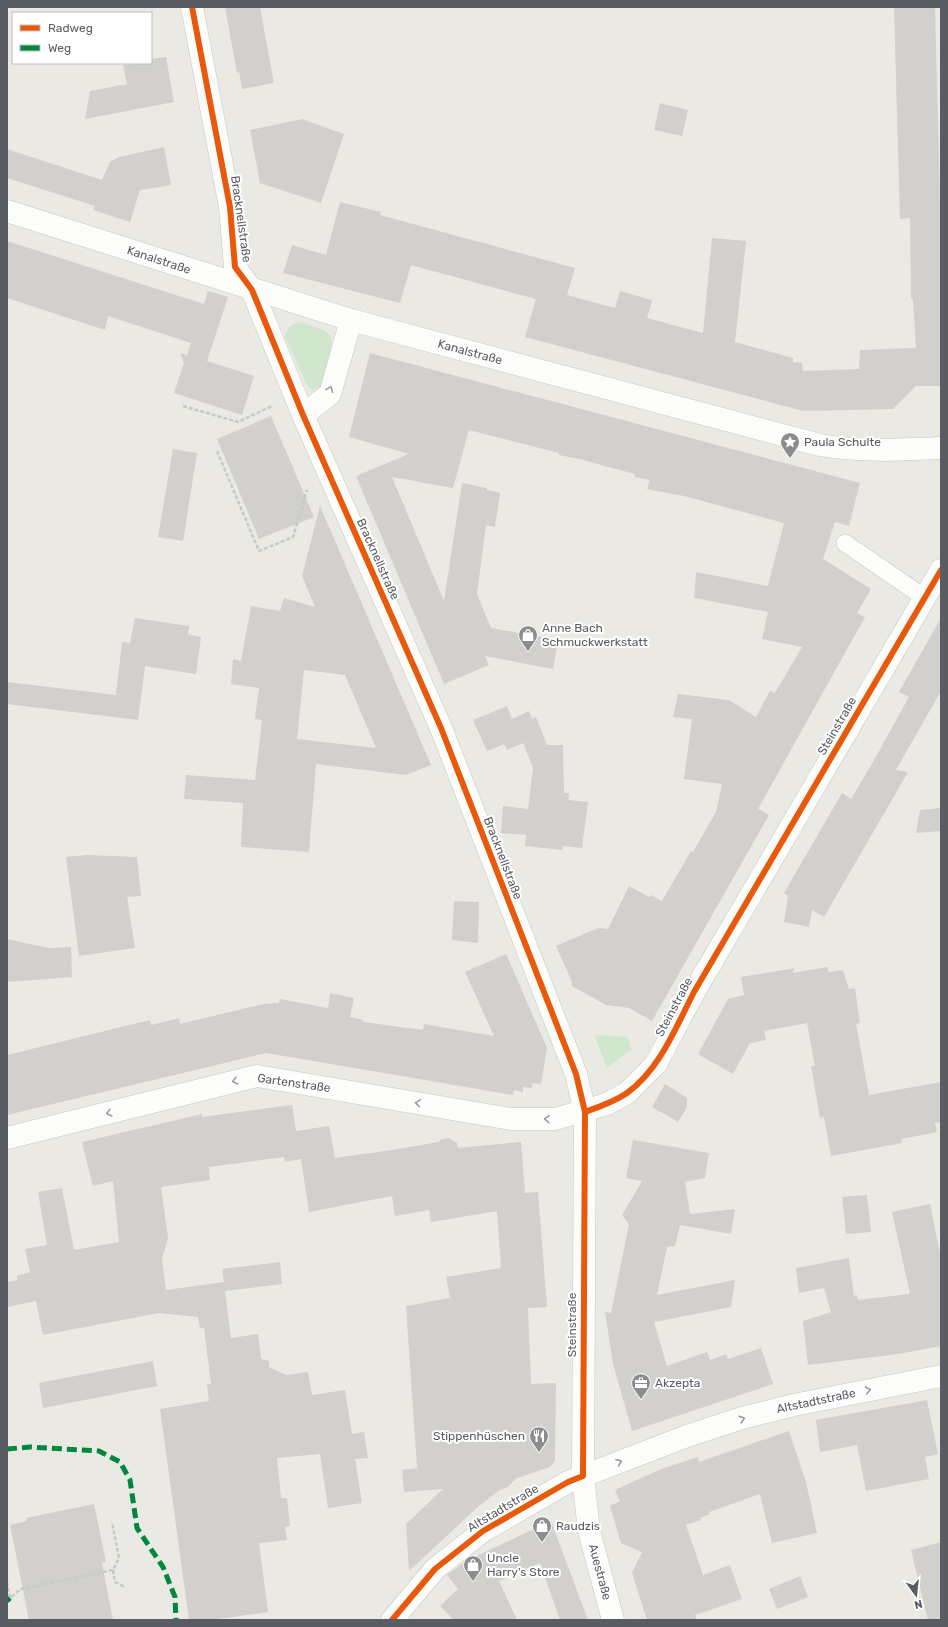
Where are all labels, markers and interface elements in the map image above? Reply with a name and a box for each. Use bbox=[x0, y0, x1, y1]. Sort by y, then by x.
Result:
legend bbox=[12, 12, 152, 64]
text: Radweg bbox=[48, 21, 93, 35]
text: Weg bbox=[48, 41, 71, 55]
street label: Bracknellstraße bbox=[228, 175, 254, 264]
street label: Kanalstraße bbox=[125, 243, 193, 277]
street label: Kanalstraße bbox=[436, 337, 504, 367]
one-way arrow bbox=[326, 386, 334, 393]
place icon: Paula Schulte bbox=[779, 431, 801, 459]
place label: Paula Schulte bbox=[804, 435, 881, 449]
street label: Bracknellstraße bbox=[354, 516, 402, 602]
place label: Anne Bach Schmuckwerkstatt bbox=[542, 621, 648, 649]
shop icon: Anne Bach Schmuckwerkstatt bbox=[517, 624, 539, 652]
street label: Steinstraße bbox=[815, 694, 859, 758]
street label: Bracknellstraße bbox=[481, 815, 525, 902]
street label: Steinstraße bbox=[653, 975, 696, 1039]
street label: Gartenstraße bbox=[257, 1071, 332, 1095]
one-way arrow bbox=[232, 1077, 238, 1085]
one-way arrow bbox=[415, 1099, 421, 1108]
one-way arrow bbox=[105, 1108, 112, 1116]
one-way arrow bbox=[544, 1115, 550, 1123]
street label: Steinstraße bbox=[565, 1292, 579, 1357]
office icon: Akzepta bbox=[630, 1372, 652, 1400]
place label: Akzepta bbox=[655, 1376, 700, 1390]
street label: Altstadtstraße bbox=[775, 1386, 857, 1416]
one-way arrow bbox=[865, 1386, 872, 1395]
one-way arrow bbox=[738, 1415, 745, 1424]
restaurant icon: Stippenhüschen bbox=[528, 1425, 550, 1453]
place label: Stippenhüschen bbox=[433, 1429, 525, 1443]
one-way arrow bbox=[616, 1458, 623, 1466]
street label: Altstadtstraße bbox=[465, 1481, 541, 1535]
shop icon: Raudzis bbox=[531, 1515, 553, 1543]
place label: Raudzis bbox=[556, 1519, 600, 1533]
street label: Auestraße bbox=[586, 1542, 614, 1602]
place label: Uncle Harry's Store bbox=[487, 1551, 560, 1579]
shop icon: Uncle Harry's Store bbox=[462, 1554, 484, 1582]
north arrow bbox=[896, 1575, 936, 1615]
text: N bbox=[913, 1597, 924, 1612]

